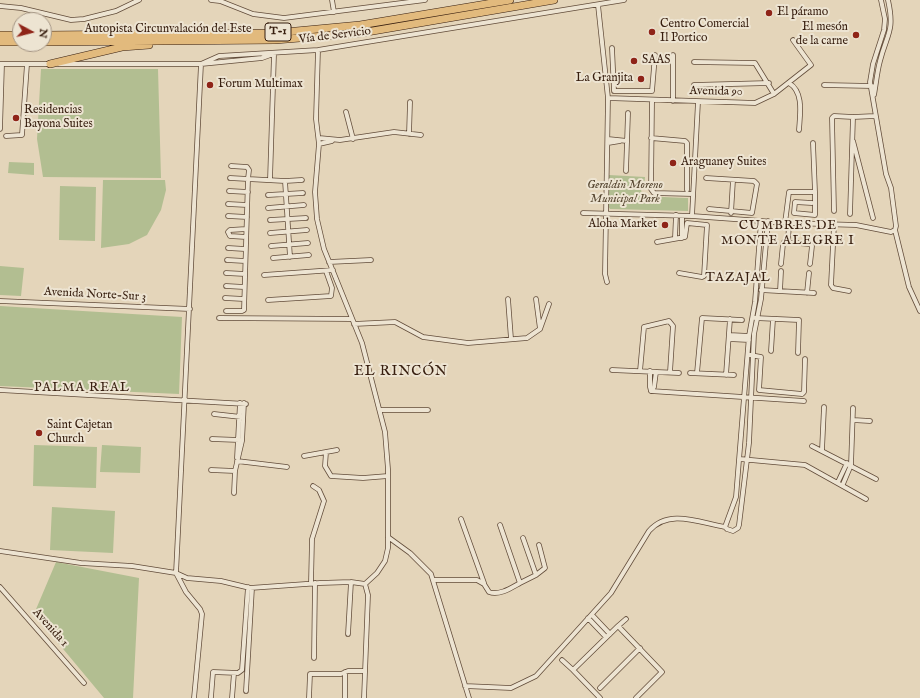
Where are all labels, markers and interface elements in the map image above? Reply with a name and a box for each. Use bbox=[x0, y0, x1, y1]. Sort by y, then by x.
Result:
place label: El páramo bbox=[777, 6, 828, 20]
marker: El páramo bbox=[764, 8, 774, 18]
north arrow bbox=[12, 12, 52, 52]
place label: Centro Comercial Il Portico bbox=[660, 18, 749, 46]
place label: El mesón de la carne bbox=[796, 21, 848, 49]
street label: Autopista Circunvalación del Este bbox=[84, 23, 252, 37]
road number: T-1 bbox=[265, 23, 291, 41]
street label: Vía de Servicio bbox=[298, 24, 372, 48]
marker: Centro Comercial Il Portico bbox=[647, 27, 657, 37]
text: N bbox=[35, 28, 50, 39]
marker: El mesón de la carne bbox=[851, 30, 861, 40]
place label: SAAS bbox=[642, 54, 671, 68]
marker: SAAS bbox=[629, 56, 639, 66]
place label: La Granjita bbox=[576, 72, 633, 86]
marker: La Granjita bbox=[636, 74, 646, 84]
place label: Forum Multimax bbox=[218, 78, 303, 92]
marker: Forum Multimax bbox=[205, 80, 215, 90]
street label: Avenida 90 bbox=[689, 84, 743, 100]
place label: Residencias Bayona Suites bbox=[24, 104, 93, 132]
marker: Residencias Bayona Suites bbox=[11, 113, 21, 123]
place label: Araguaney Suites bbox=[681, 156, 766, 170]
marker: Araguaney Suites bbox=[668, 158, 678, 168]
park label: Geraldin Moreno Municipal Park bbox=[587, 179, 663, 207]
place label: Aloha Market bbox=[588, 218, 657, 232]
district label: CUMBRES DE MONTE ALEGRE I bbox=[721, 218, 855, 249]
marker: Aloha Market bbox=[660, 220, 670, 230]
district label: TAZAJAL bbox=[705, 270, 771, 286]
street label: Avenida Norte-Sur 3 bbox=[44, 285, 146, 305]
district label: EL RINCÓN bbox=[354, 364, 448, 380]
district label: PALMA REAL bbox=[34, 380, 130, 396]
place label: Saint Cajetan Church bbox=[47, 419, 112, 447]
marker: Saint Cajetan Church bbox=[34, 428, 44, 438]
street label: Avenida 1 bbox=[29, 606, 71, 650]

